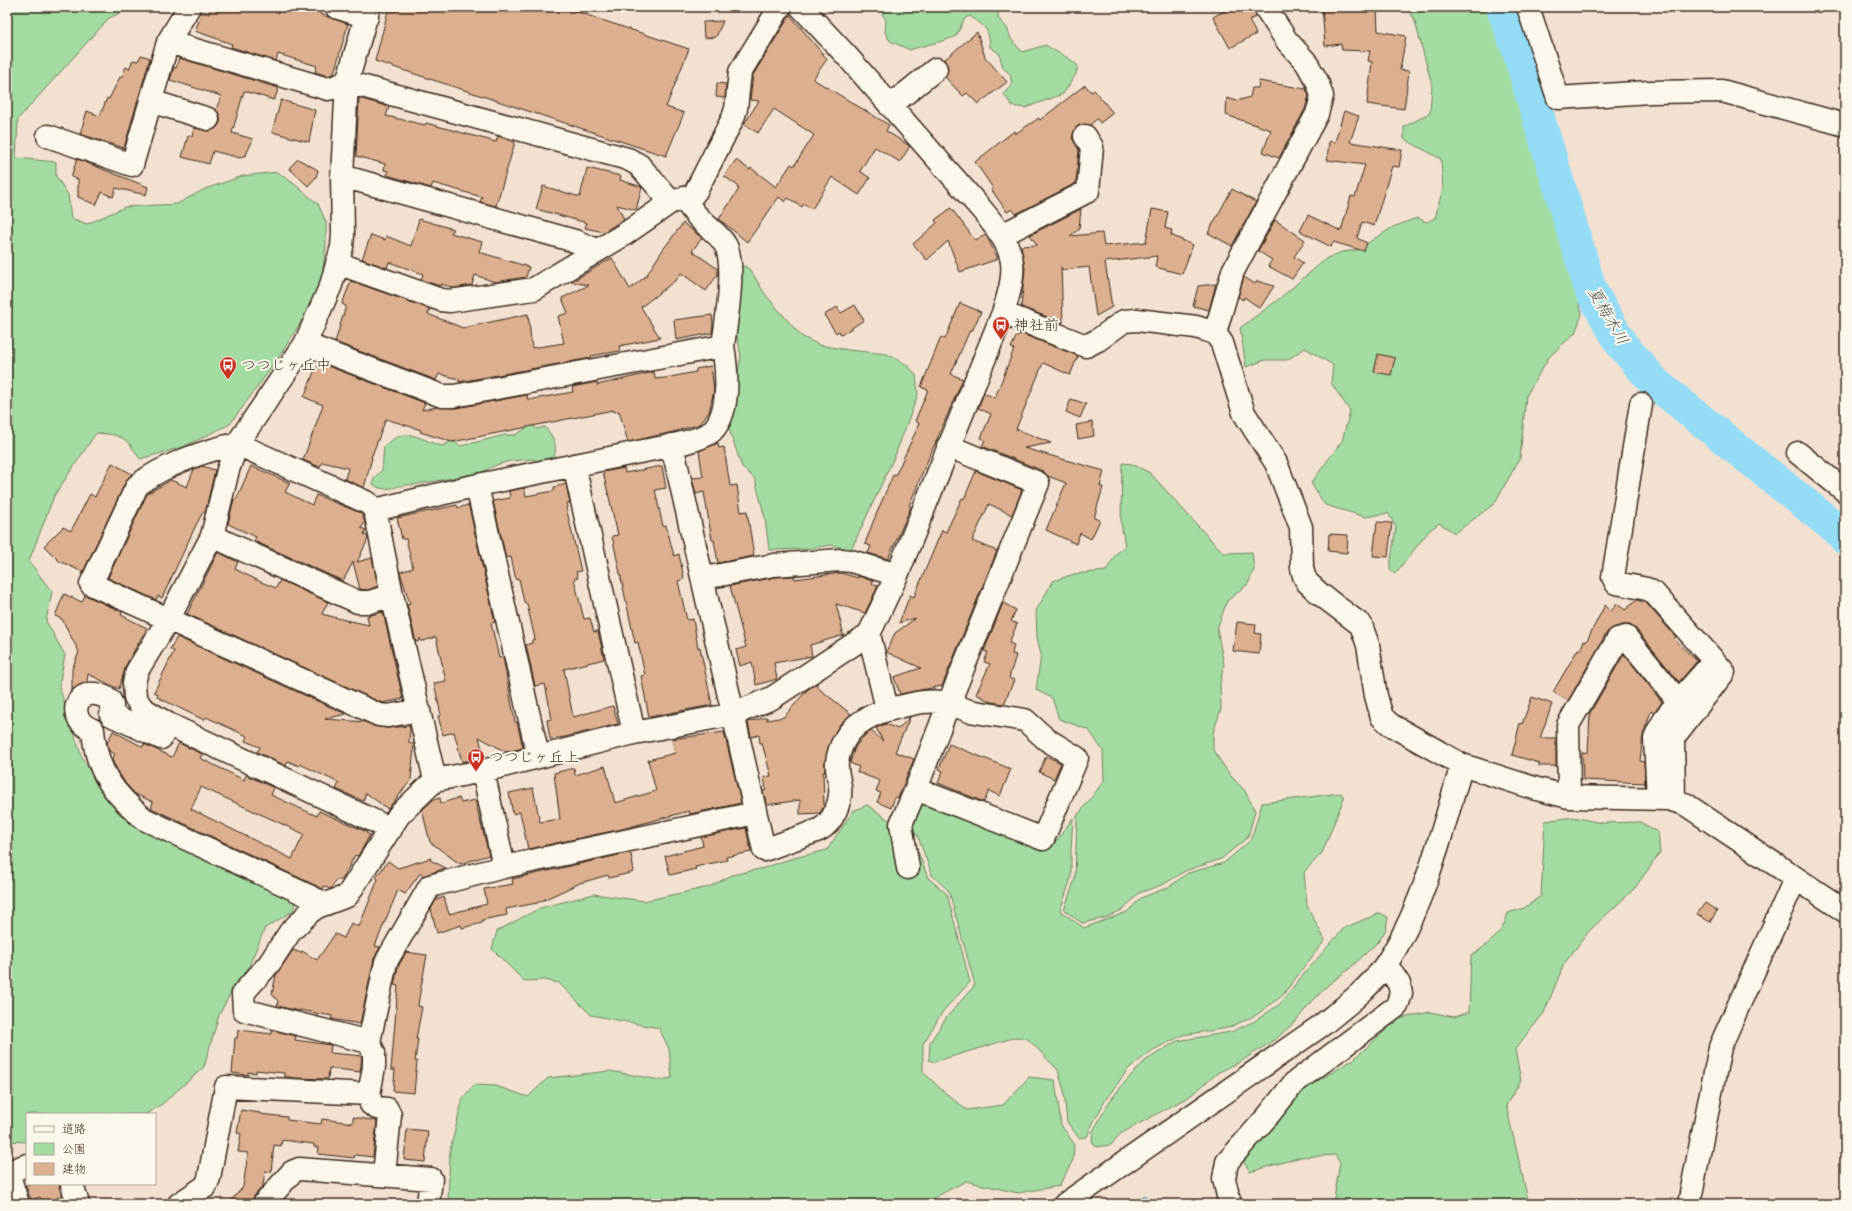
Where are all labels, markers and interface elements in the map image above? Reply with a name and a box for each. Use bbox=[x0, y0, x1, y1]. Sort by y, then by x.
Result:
water label: 夏梅木川 bbox=[1582, 283, 1634, 349]
bus stop icon: 神社前 bbox=[991, 315, 1011, 340]
place label: 神社前 bbox=[1014, 315, 1059, 336]
bus stop icon: つつじヶ丘中 bbox=[218, 355, 238, 380]
place label: つつじヶ丘中 bbox=[241, 355, 331, 376]
bus stop icon: つつじヶ丘上 bbox=[466, 747, 486, 772]
place label: つつじヶ丘上 bbox=[489, 747, 579, 768]
legend bbox=[26, 1113, 156, 1185]
text: 道路 bbox=[62, 1121, 86, 1138]
text: 公園 bbox=[62, 1141, 86, 1158]
text: 建物 bbox=[62, 1161, 86, 1178]

